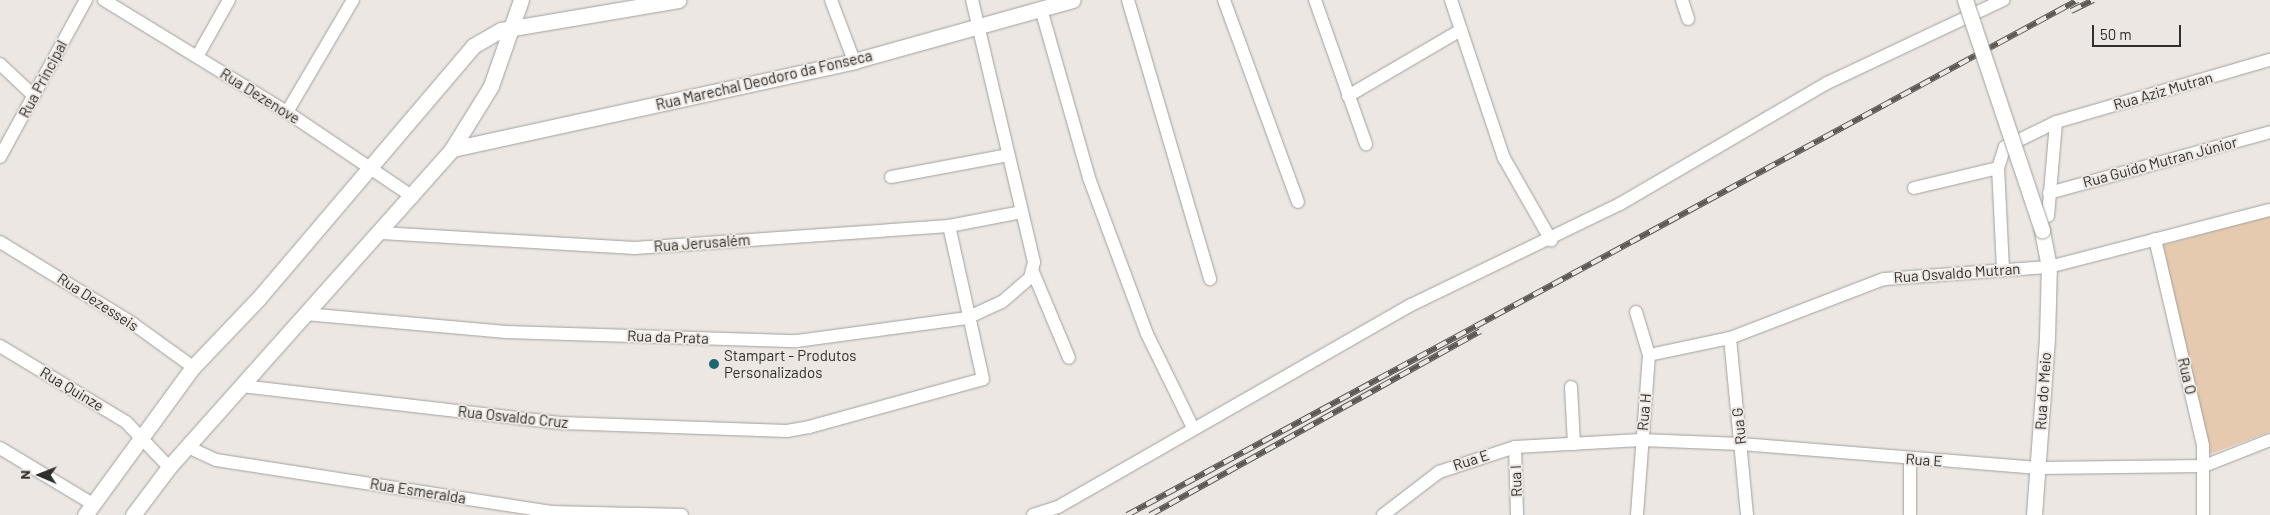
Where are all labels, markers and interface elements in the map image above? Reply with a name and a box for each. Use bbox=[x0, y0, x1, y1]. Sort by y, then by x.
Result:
scale bar bbox=[2095, 15, 2184, 47]
text: 50 m bbox=[2100, 25, 2132, 43]
street label: Rua Principal bbox=[15, 37, 71, 121]
street label: Rua Marechal Deodoro da Fonseca bbox=[654, 46, 874, 114]
street label: Rua Dezenove bbox=[217, 64, 303, 128]
street label: Rua Aziz Mutran bbox=[2111, 68, 2215, 114]
street label: Rua Guido Mutran Júnior bbox=[2081, 133, 2239, 191]
street label: Rua Jerusalém bbox=[653, 231, 751, 255]
street label: Rua Osvaldo Mutran bbox=[1893, 260, 2021, 286]
street label: Rua Dezesseis bbox=[54, 269, 142, 335]
street label: Rua da Prata bbox=[627, 327, 709, 347]
place label: Stampart - Produtos Personalizados bbox=[724, 346, 857, 381]
street label: Rua do Meio bbox=[2031, 351, 2055, 431]
street label: Rua O bbox=[2174, 356, 2200, 396]
marker: Stampart - Produtos Personalizados bbox=[708, 358, 720, 370]
street label: Rua Quinze bbox=[37, 363, 107, 415]
street label: Rua H bbox=[1633, 392, 1655, 432]
street label: Rua Osvaldo Cruz bbox=[457, 402, 569, 432]
street label: Rua G bbox=[1728, 407, 1750, 445]
street label: Rua E bbox=[1451, 446, 1491, 474]
north arrow bbox=[15, 450, 65, 500]
street label: Rua E bbox=[1905, 450, 1943, 470]
street label: Rua I bbox=[1506, 465, 1526, 497]
text: N bbox=[16, 470, 33, 480]
street label: Rua Esmeralda bbox=[369, 475, 467, 507]

